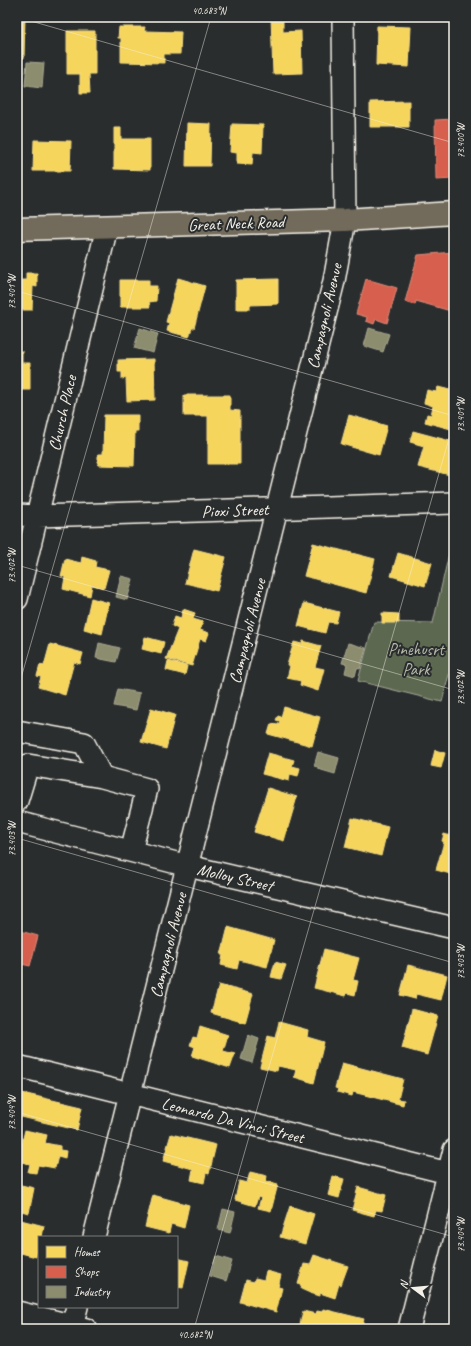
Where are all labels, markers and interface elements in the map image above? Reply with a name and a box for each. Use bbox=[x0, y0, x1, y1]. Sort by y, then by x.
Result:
text: 40.683°N bbox=[192, 4, 228, 17]
text: 73.400°W bbox=[454, 122, 467, 158]
street label: Great Neck Road bbox=[188, 211, 288, 236]
street label: Campagnoli Avenue bbox=[302, 260, 347, 371]
text: 73.401°W bbox=[5, 273, 18, 309]
street label: Church Place bbox=[44, 372, 82, 453]
text: 73.401°W bbox=[454, 396, 467, 432]
street label: Pioxi Street bbox=[201, 499, 271, 522]
text: 73.402°W bbox=[5, 547, 18, 583]
street label: Campagnoli Avenue bbox=[224, 575, 271, 686]
park label: Pinehusrt Park bbox=[388, 639, 446, 680]
text: 73.402°W bbox=[454, 669, 467, 705]
text: 73.403°W bbox=[5, 820, 18, 856]
street label: Molloy Street bbox=[195, 859, 277, 897]
street label: Campagnoli Avenue bbox=[145, 889, 192, 1000]
text: 73.403°W bbox=[454, 943, 467, 979]
street label: Leonardo Da Vinci Street bbox=[160, 1093, 308, 1149]
text: 73.404°W bbox=[5, 1094, 18, 1130]
text: 73.404°W bbox=[454, 1216, 467, 1252]
legend bbox=[38, 1236, 178, 1308]
text: Homes bbox=[74, 1244, 101, 1260]
text: Shops bbox=[74, 1264, 99, 1280]
north arrow bbox=[393, 1268, 433, 1308]
text: N bbox=[396, 1278, 412, 1290]
text: Industry bbox=[74, 1284, 111, 1300]
text: 40.682°N bbox=[178, 1328, 214, 1341]

